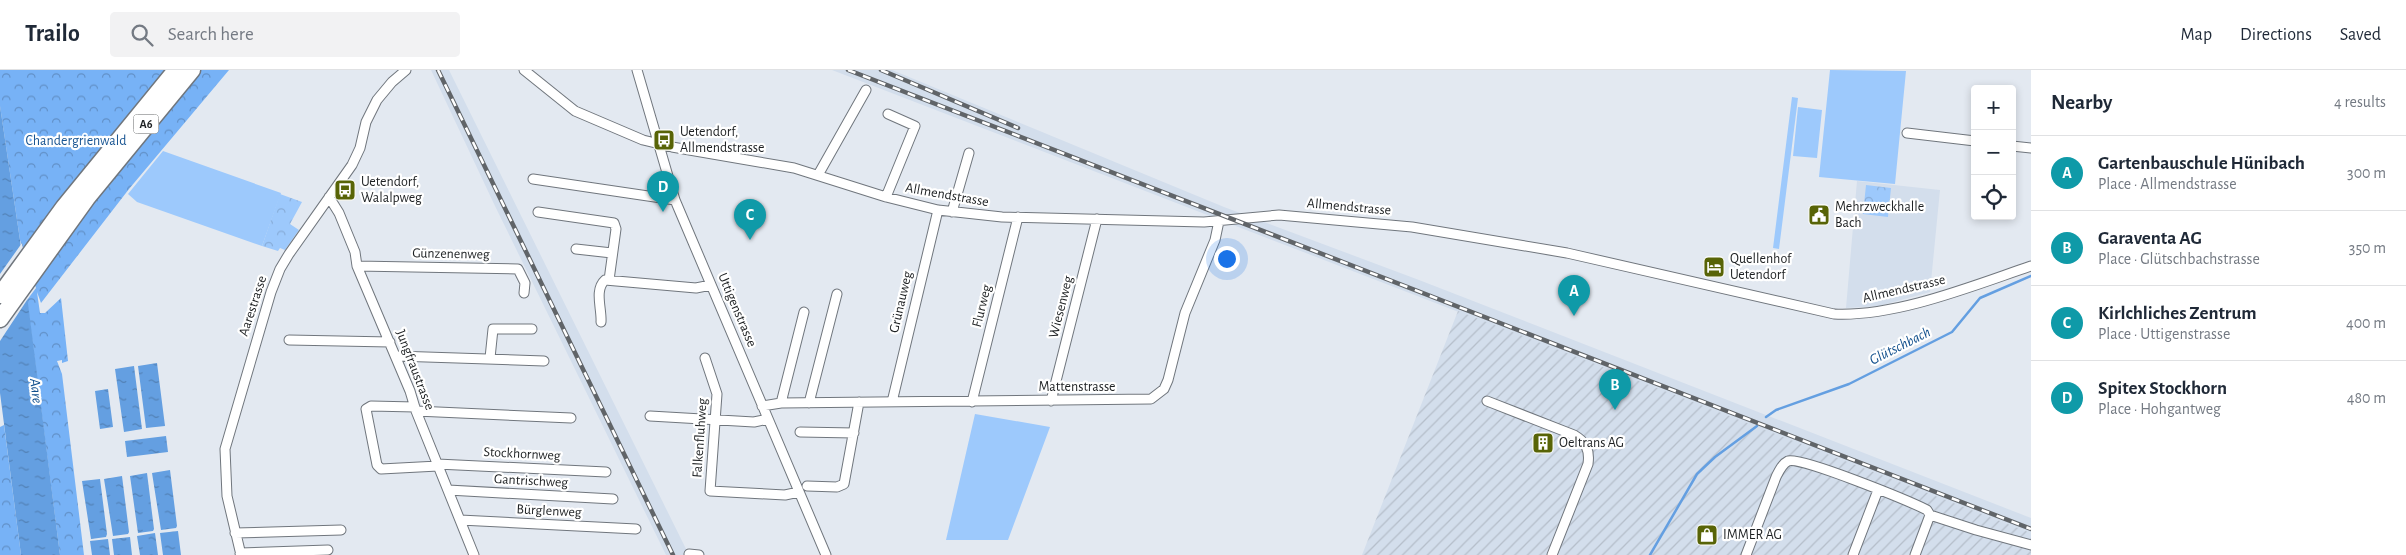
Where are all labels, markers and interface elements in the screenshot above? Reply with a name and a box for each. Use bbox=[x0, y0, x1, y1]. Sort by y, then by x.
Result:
search box bbox=[110, 12, 460, 57]
icon: search bbox=[128, 21, 156, 49]
text: Trailo bbox=[25, 22, 80, 46]
text: Search here bbox=[168, 25, 254, 44]
text: Map bbox=[2181, 26, 2212, 44]
text: Directions bbox=[2240, 26, 2312, 44]
text: Saved bbox=[2340, 26, 2381, 44]
map controls bbox=[1971, 85, 2016, 220]
button: + bbox=[1971, 85, 2016, 130]
text: Nearby bbox=[2051, 92, 2112, 113]
text: 4 results bbox=[2334, 94, 2386, 110]
road number: A6 bbox=[134, 114, 158, 134]
place label: Uetendorf, Allmendstrasse bbox=[680, 125, 764, 155]
bus stop icon: Uetendorf, Allmendstrasse bbox=[652, 128, 676, 152]
button: − bbox=[1971, 130, 2016, 175]
park label: Chandergrienwald bbox=[26, 134, 126, 148]
text: Gartenbauschule Hünibach bbox=[2098, 154, 2305, 173]
text: A bbox=[2062, 165, 2072, 181]
text: 300 m bbox=[2347, 165, 2386, 181]
pin: D bbox=[647, 171, 679, 212]
place label: Uetendorf, Walalpweg bbox=[361, 175, 422, 205]
button: locate bbox=[1971, 175, 2016, 220]
text: Place · Allmendstrasse bbox=[2098, 176, 2237, 192]
bus stop icon: Uetendorf, Walalpweg bbox=[333, 178, 357, 202]
street label: Allmendstrasse bbox=[904, 181, 990, 209]
street label: Allmendstrasse bbox=[1306, 196, 1392, 218]
pin: C bbox=[734, 199, 766, 240]
place label: Mehrzweckhalle Bach bbox=[1835, 200, 1924, 230]
public building icon: Mehrzweckhalle Bach bbox=[1807, 203, 1831, 227]
text: Garaventa AG bbox=[2098, 229, 2202, 248]
text: B bbox=[2062, 240, 2072, 256]
text: 350 m bbox=[2349, 240, 2386, 256]
street label: Günzenenweg bbox=[412, 246, 490, 262]
your location bbox=[1214, 246, 1240, 272]
text: Place · Glütschbachstrasse bbox=[2098, 251, 2260, 267]
place label: Quellenhof Uetendorf bbox=[1730, 252, 1792, 282]
hotel icon: Quellenhof Uetendorf bbox=[1702, 255, 1726, 279]
street label: Grünauweg bbox=[887, 270, 915, 334]
street label: Uttigenstrasse bbox=[715, 271, 759, 349]
street label: Allmendstrasse bbox=[1861, 273, 1947, 305]
street label: Aarestrasse bbox=[237, 274, 269, 338]
street label: Wiesenweg bbox=[1047, 274, 1075, 339]
pin: A bbox=[1558, 275, 1590, 316]
street label: Flurweg bbox=[970, 283, 994, 329]
text: Kirlchliches Zentrum bbox=[2098, 304, 2257, 323]
text: C bbox=[2063, 315, 2071, 331]
text: 400 m bbox=[2346, 315, 2386, 331]
water label: Glütschbach bbox=[1867, 324, 1933, 368]
text: Place · Uttigenstrasse bbox=[2098, 326, 2230, 342]
street label: Jungfraustrasse bbox=[393, 328, 437, 412]
pin: B bbox=[1599, 369, 1631, 410]
water label: Aare bbox=[27, 377, 45, 405]
text: Spitex Stockhorn bbox=[2098, 379, 2227, 398]
street label: Mattenstrasse bbox=[1038, 380, 1116, 394]
text: D bbox=[2062, 390, 2072, 406]
text: 480 m bbox=[2347, 390, 2386, 406]
street label: Falkenfluhweg bbox=[690, 398, 710, 478]
text: Place · Hohgantweg bbox=[2098, 401, 2221, 417]
building icon: Oeltrans AG bbox=[1531, 431, 1555, 455]
place label: Oeltrans AG bbox=[1559, 436, 1624, 450]
street label: Stockhornweg bbox=[483, 445, 561, 463]
street label: Gantrischweg bbox=[494, 472, 569, 490]
street label: Bürglenweg bbox=[516, 502, 582, 520]
shop icon: IMMER AG bbox=[1695, 523, 1719, 547]
place label: IMMER AG bbox=[1723, 528, 1782, 542]

